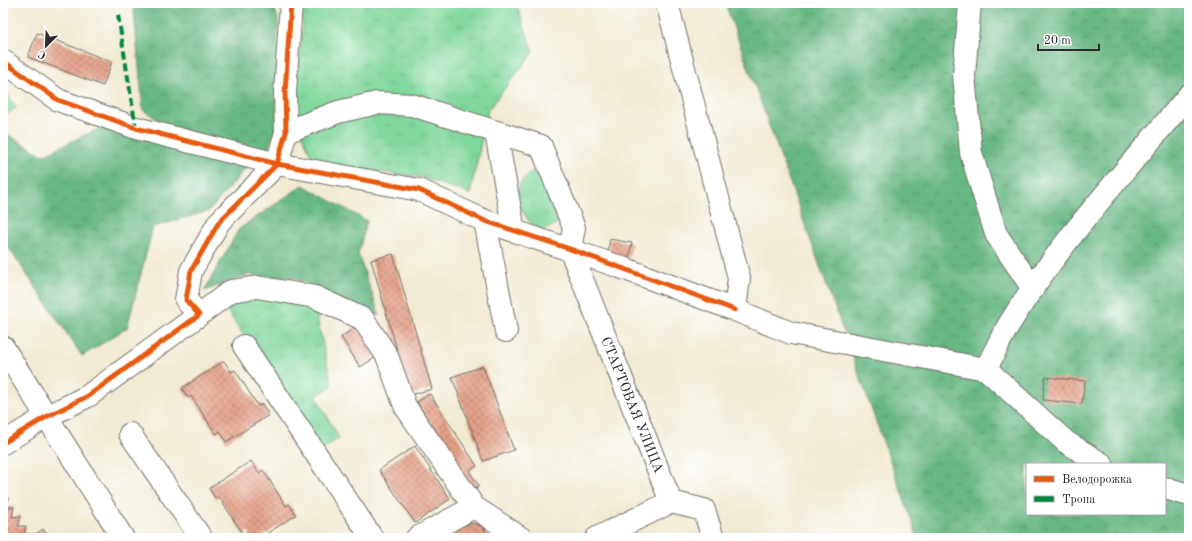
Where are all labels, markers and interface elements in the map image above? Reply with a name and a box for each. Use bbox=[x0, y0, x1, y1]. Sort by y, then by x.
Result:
north arrow bbox=[26, 26, 66, 66]
scale bar bbox=[1038, 26, 1099, 52]
text: 20 m bbox=[1044, 35, 1071, 47]
text: С bbox=[37, 47, 48, 60]
street label: СТАРТОВАЯ УЛИЦА bbox=[598, 335, 666, 475]
legend bbox=[1026, 463, 1166, 515]
text: Велодорожка bbox=[1062, 474, 1132, 486]
text: Тропа bbox=[1062, 494, 1095, 506]

